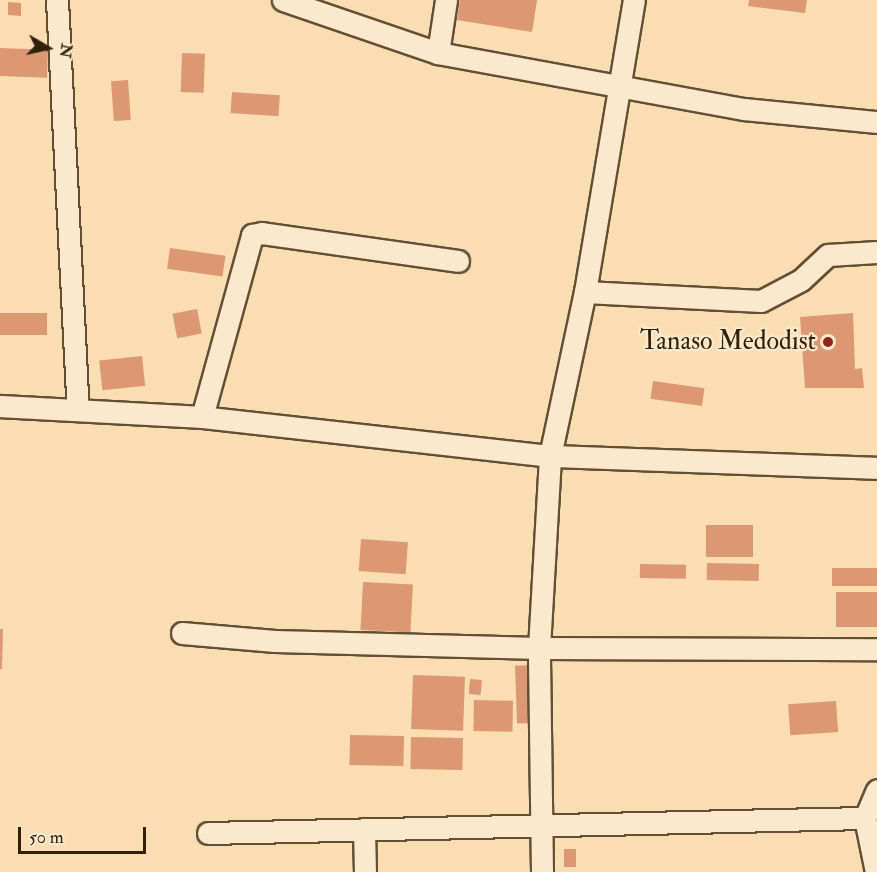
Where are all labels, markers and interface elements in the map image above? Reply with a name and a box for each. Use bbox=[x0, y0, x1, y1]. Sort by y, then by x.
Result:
north arrow bbox=[18, 18, 78, 78]
text: N bbox=[55, 42, 77, 59]
place label: Tanaso Medodist bbox=[640, 326, 816, 358]
marker: Tanaso Medodist bbox=[821, 335, 835, 349]
scale bar bbox=[21, 815, 148, 853]
text: 50 m bbox=[29, 826, 64, 849]

